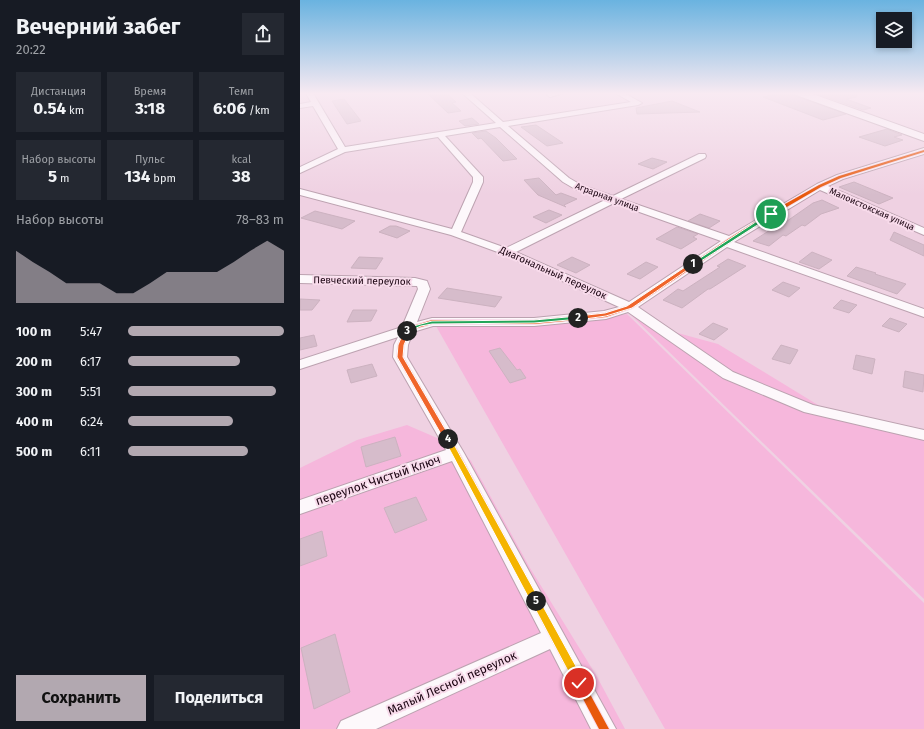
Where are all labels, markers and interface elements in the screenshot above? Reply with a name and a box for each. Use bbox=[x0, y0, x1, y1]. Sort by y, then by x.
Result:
map controls bbox=[876, 12, 912, 48]
button: layers bbox=[876, 12, 912, 48]
text: Вечерний забег bbox=[16, 13, 180, 40]
button: share bbox=[242, 13, 284, 55]
text: 20:22 bbox=[16, 42, 46, 57]
text: Дистанция bbox=[31, 85, 86, 98]
text: Время bbox=[134, 85, 166, 98]
text: Темп bbox=[229, 85, 254, 98]
text: 0.54 bbox=[33, 98, 66, 119]
text: 3:18 bbox=[135, 98, 165, 119]
text: 6:06 bbox=[213, 98, 246, 119]
text: km bbox=[66, 104, 84, 117]
text: /km bbox=[246, 104, 270, 117]
text: Набор высоты bbox=[22, 153, 96, 166]
text: Пульс bbox=[135, 153, 165, 166]
text: kcal bbox=[231, 153, 251, 166]
text: 5 bbox=[48, 166, 57, 187]
text: 134 bbox=[124, 166, 150, 187]
text: 38 bbox=[232, 166, 251, 187]
text: m bbox=[57, 172, 69, 185]
text: bpm bbox=[150, 172, 176, 185]
street label: Аграрная улица bbox=[574, 181, 640, 213]
street label: Малоистокская улица bbox=[828, 186, 916, 232]
pin bbox=[754, 197, 788, 231]
icon: arrive bbox=[760, 203, 782, 225]
text: Набор высоты bbox=[16, 212, 104, 227]
text: 78–83 m bbox=[236, 212, 284, 227]
street label: Диагональный переулок bbox=[497, 244, 609, 302]
pin: 1 bbox=[683, 254, 703, 274]
text: 1 bbox=[690, 257, 696, 270]
street label: Певческий переулок bbox=[313, 274, 412, 288]
pin: 2 bbox=[568, 308, 588, 328]
text: 2 bbox=[575, 311, 581, 324]
pin: 3 bbox=[397, 321, 417, 341]
text: 100 m bbox=[16, 324, 51, 339]
text: 5:47 bbox=[80, 324, 102, 339]
text: 3 bbox=[404, 324, 410, 337]
text: 200 m bbox=[16, 354, 52, 369]
text: 6:17 bbox=[80, 354, 101, 369]
text: 300 m bbox=[16, 384, 52, 399]
text: 5:51 bbox=[80, 384, 101, 399]
text: 400 m bbox=[16, 414, 53, 429]
text: 6:24 bbox=[80, 414, 103, 429]
pin: 4 bbox=[438, 429, 458, 449]
text: 4 bbox=[445, 432, 451, 445]
text: 500 m bbox=[16, 444, 52, 459]
text: 6:11 bbox=[80, 444, 101, 459]
street label: переулок Чистый Ключ bbox=[314, 452, 442, 508]
pin: 5 bbox=[526, 591, 546, 611]
text: 5 bbox=[533, 594, 539, 607]
street label: Малый Лесной переулок bbox=[385, 648, 519, 718]
pin bbox=[562, 666, 596, 700]
icon: check bbox=[568, 672, 590, 694]
button: Сохранить bbox=[16, 675, 146, 721]
button: Поделиться bbox=[154, 675, 284, 721]

